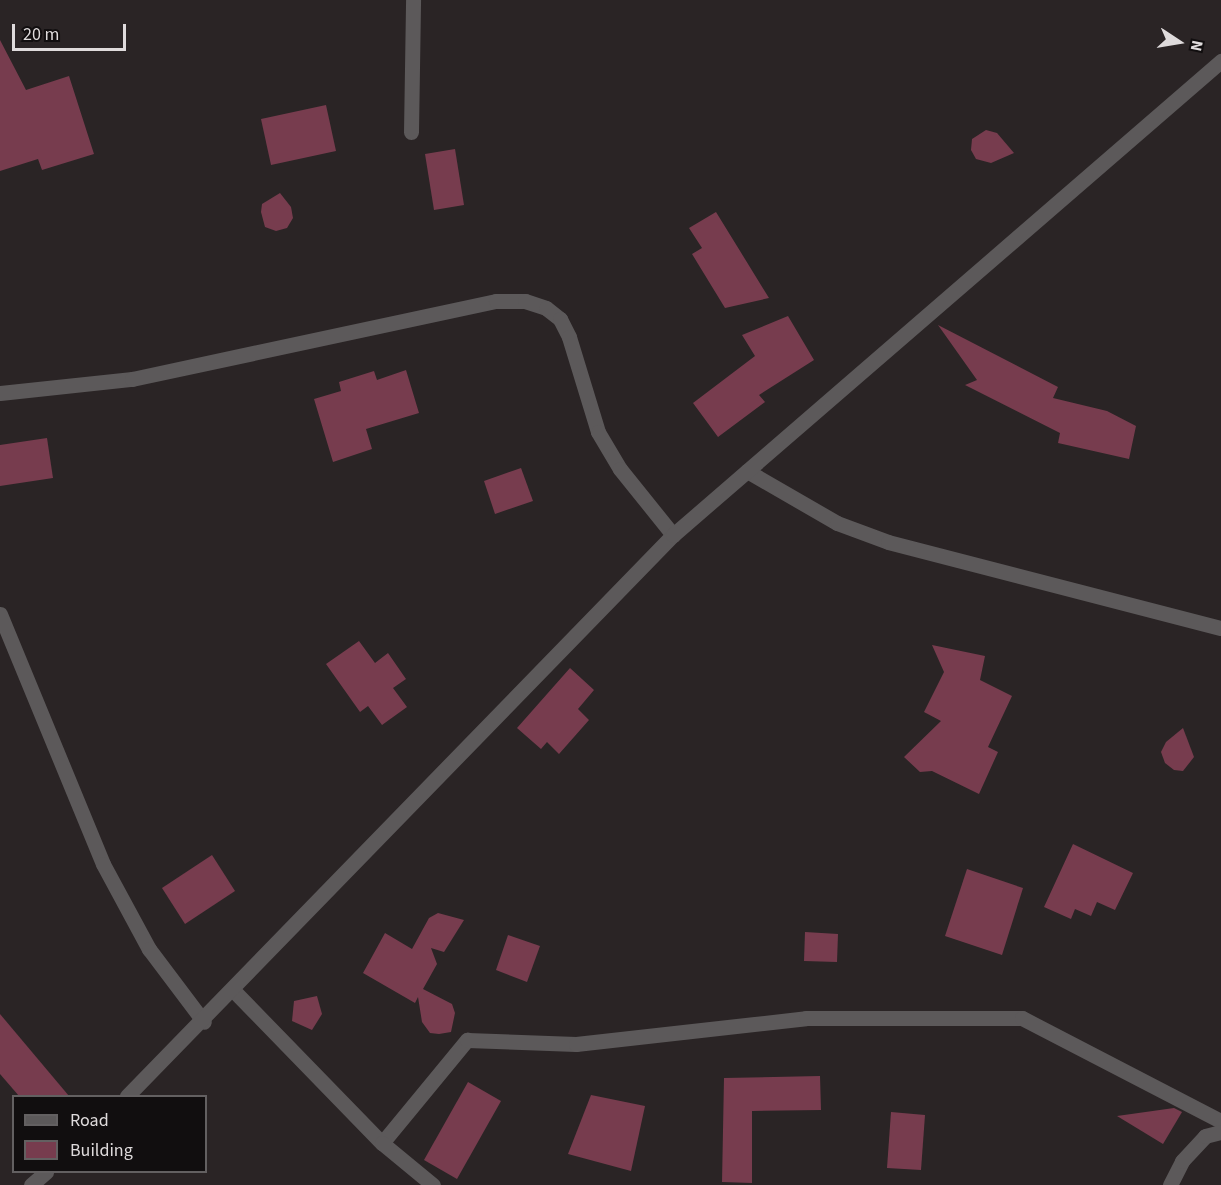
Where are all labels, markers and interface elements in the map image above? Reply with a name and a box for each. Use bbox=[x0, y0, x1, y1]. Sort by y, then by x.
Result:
scale bar bbox=[15, 12, 129, 50]
north arrow bbox=[1149, 12, 1209, 72]
text: 20 m bbox=[23, 22, 59, 47]
text: N bbox=[1185, 38, 1208, 53]
legend bbox=[12, 1095, 207, 1173]
text: Road bbox=[70, 1108, 109, 1133]
text: Building bbox=[70, 1138, 133, 1163]

